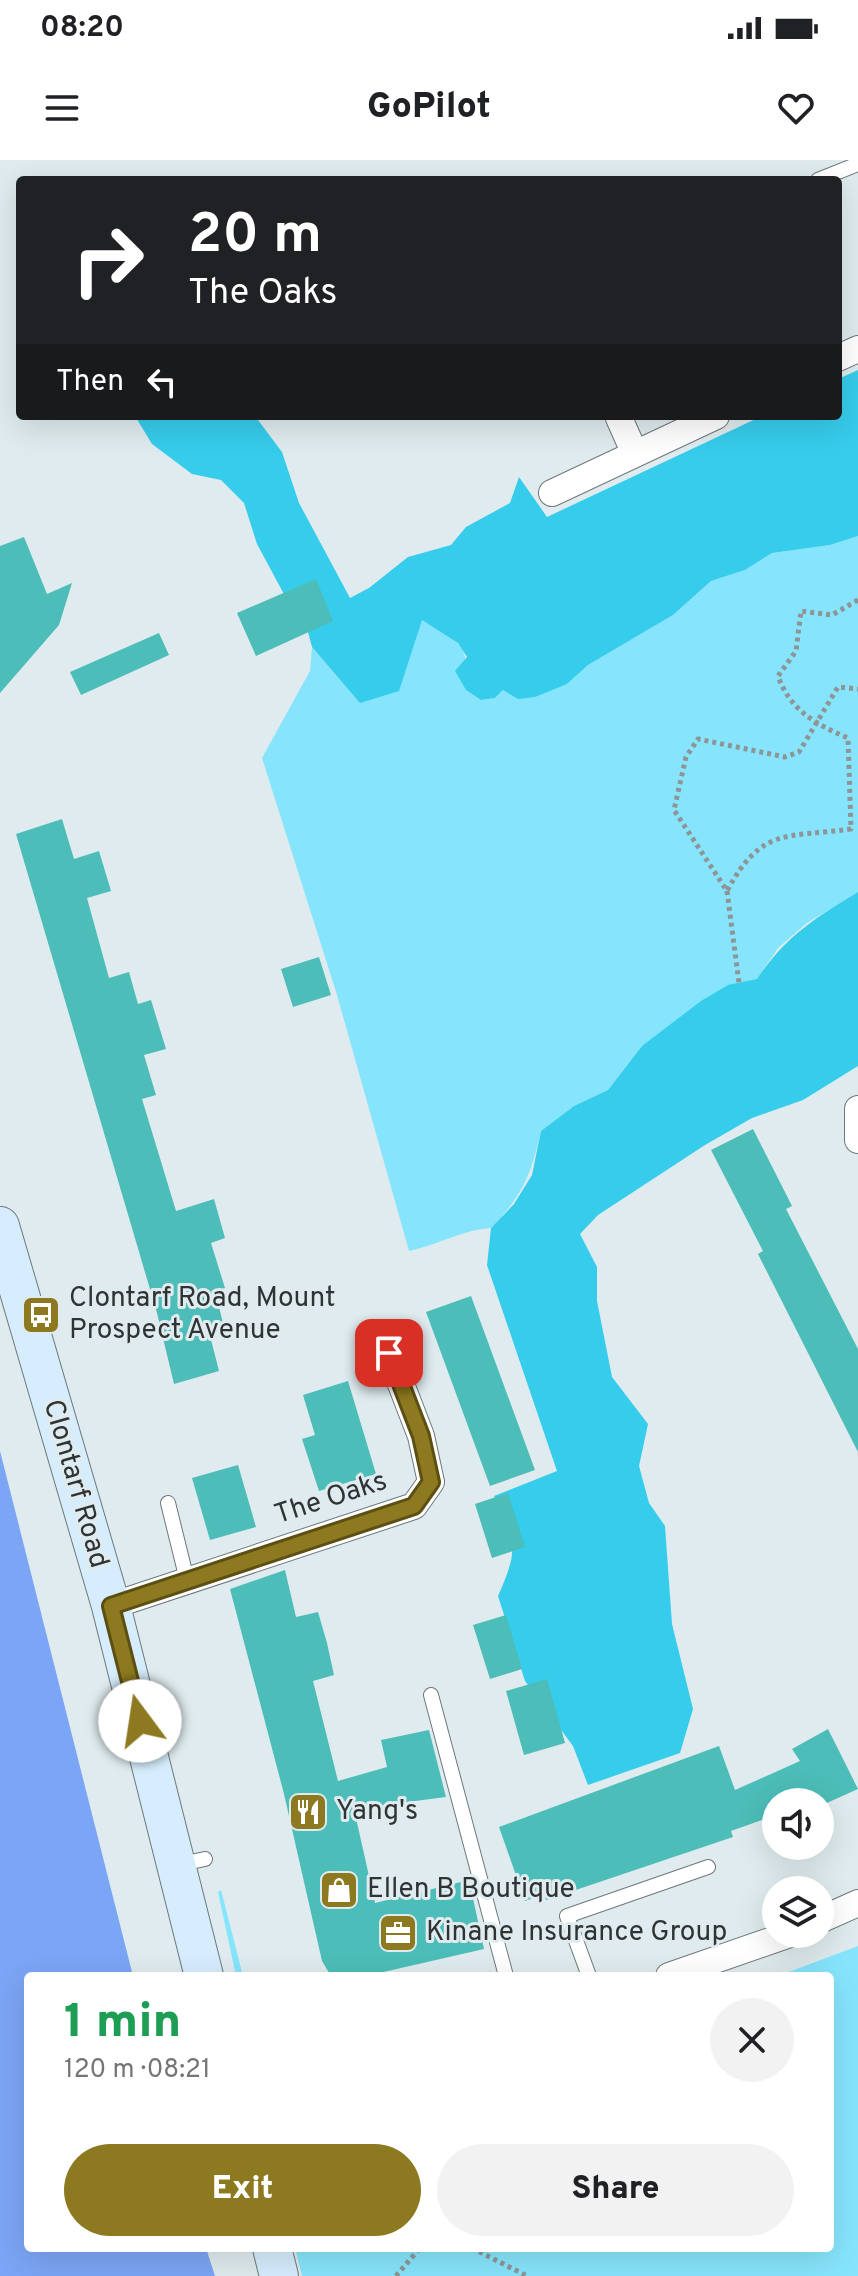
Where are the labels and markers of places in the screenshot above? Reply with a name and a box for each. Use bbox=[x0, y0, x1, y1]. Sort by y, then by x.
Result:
place label: Clontarf Road, Mount Prospect Avenue bbox=[69, 1281, 335, 1349]
bus stop icon: Clontarf Road, Mount Prospect Avenue bbox=[20, 1294, 62, 1336]
pin bbox=[355, 1319, 423, 1387]
restaurant icon: Yang's bbox=[287, 1791, 329, 1833]
place label: Yang's bbox=[336, 1794, 418, 1830]
shop icon: Ellen B Boutique bbox=[318, 1869, 360, 1911]
place label: Ellen B Boutique bbox=[367, 1872, 575, 1908]
office icon: Kinane Insurance Group bbox=[377, 1912, 419, 1954]
place label: Kinane Insurance Group bbox=[426, 1915, 727, 1951]

